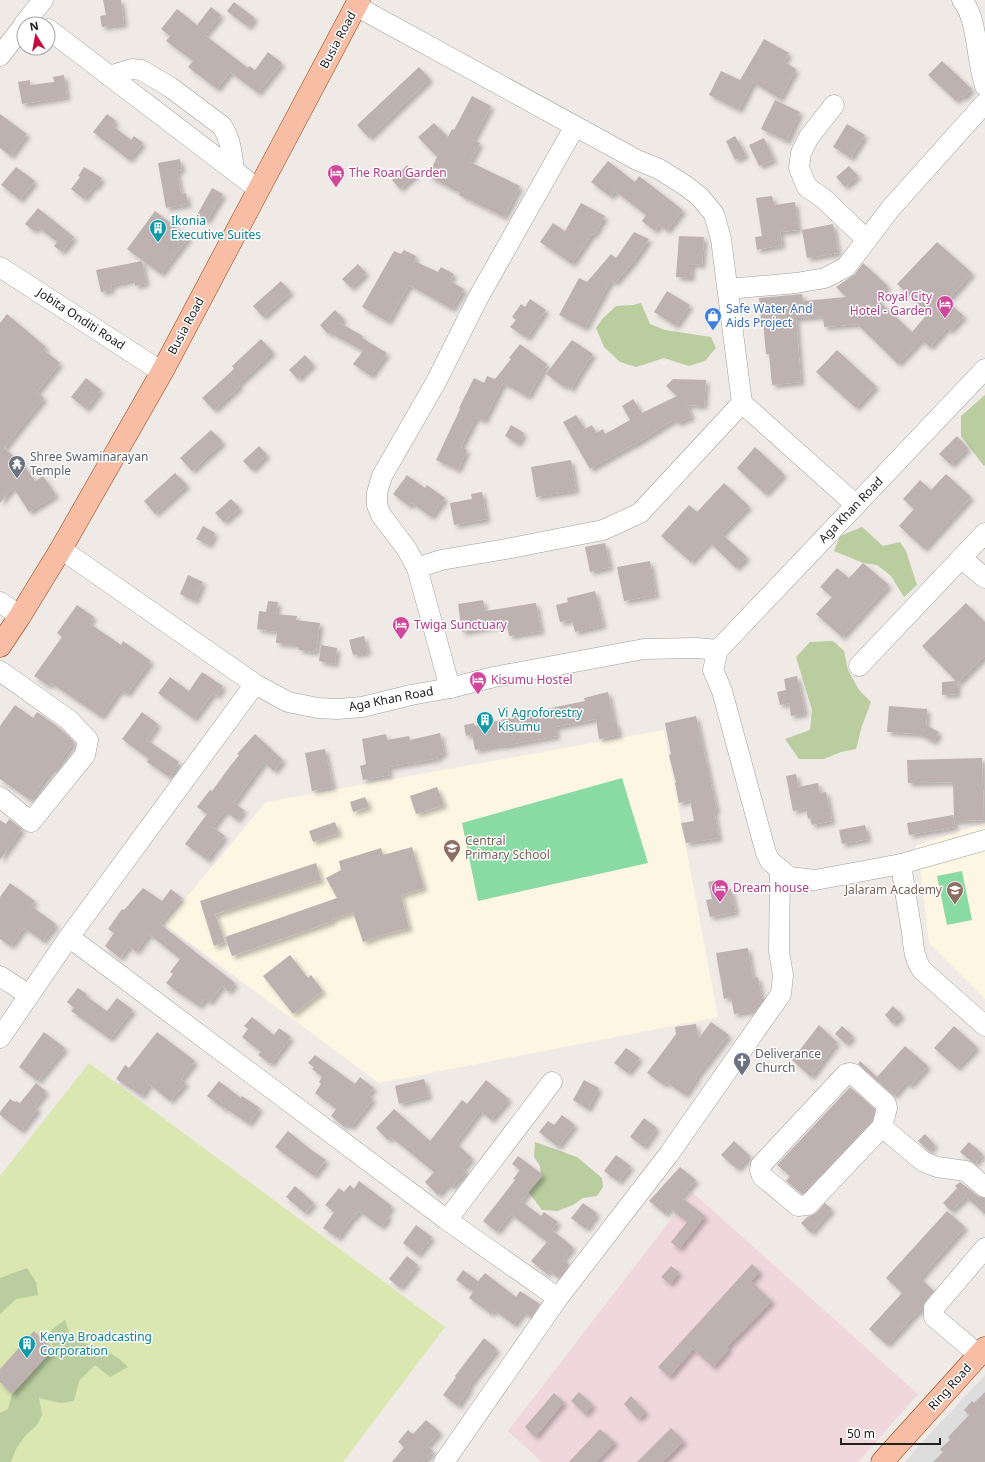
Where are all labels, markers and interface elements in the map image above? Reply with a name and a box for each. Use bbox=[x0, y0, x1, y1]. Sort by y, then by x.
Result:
street label: Busia Road bbox=[315, 8, 360, 71]
north arrow bbox=[16, 16, 56, 56]
text: N bbox=[28, 17, 40, 34]
hotel icon: The Roan Garden bbox=[326, 163, 346, 188]
place label: The Roan Garden bbox=[349, 164, 447, 181]
place label: Ikonia Executive Suites bbox=[171, 212, 261, 243]
building icon: Ikonia Executive Suites bbox=[148, 218, 168, 243]
street label: Jobita Onditi Road bbox=[33, 283, 129, 353]
place label: Royal City Hotel - Garden bbox=[850, 288, 933, 319]
street label: Busia Road bbox=[163, 294, 208, 357]
hotel icon: Royal City Hotel - Garden bbox=[935, 294, 955, 319]
place label: Safe Water And Aids Project bbox=[726, 300, 813, 331]
shop icon: Safe Water And Aids Project bbox=[703, 306, 723, 331]
place label: Shree Swaminarayan Temple bbox=[30, 448, 148, 479]
temple icon: Shree Swaminarayan Temple bbox=[7, 454, 27, 479]
street label: Aga Khan Road bbox=[815, 473, 887, 546]
hotel icon: Twiga Sunctuary bbox=[391, 615, 411, 640]
place label: Twiga Sunctuary bbox=[414, 616, 508, 633]
hotel icon: Kisumu Hostel bbox=[468, 670, 488, 695]
place label: Kisumu Hostel bbox=[491, 671, 573, 688]
street label: Aga Khan Road bbox=[347, 682, 435, 715]
place label: Vi Agroforestry Kisumu bbox=[498, 704, 583, 735]
building icon: Vi Agroforestry Kisumu bbox=[475, 710, 495, 735]
place label: Central Primary School bbox=[465, 832, 550, 863]
school or university icon: Central Primary School bbox=[442, 838, 462, 863]
hotel icon: Dream house bbox=[710, 878, 730, 903]
place label: Dream house bbox=[733, 879, 809, 896]
school or university icon: Jalaram Academy bbox=[945, 880, 965, 905]
place label: Jalaram Academy bbox=[844, 881, 943, 898]
place label: Deliverance Church bbox=[755, 1045, 821, 1076]
church icon: Deliverance Church bbox=[732, 1051, 752, 1076]
place label: Kenya Broadcasting Corporation bbox=[40, 1328, 152, 1359]
building icon: Kenya Broadcasting Corporation bbox=[17, 1334, 37, 1359]
street label: Ring Road bbox=[924, 1360, 975, 1414]
scale bar bbox=[841, 1420, 940, 1446]
text: 50 m bbox=[847, 1425, 875, 1442]

